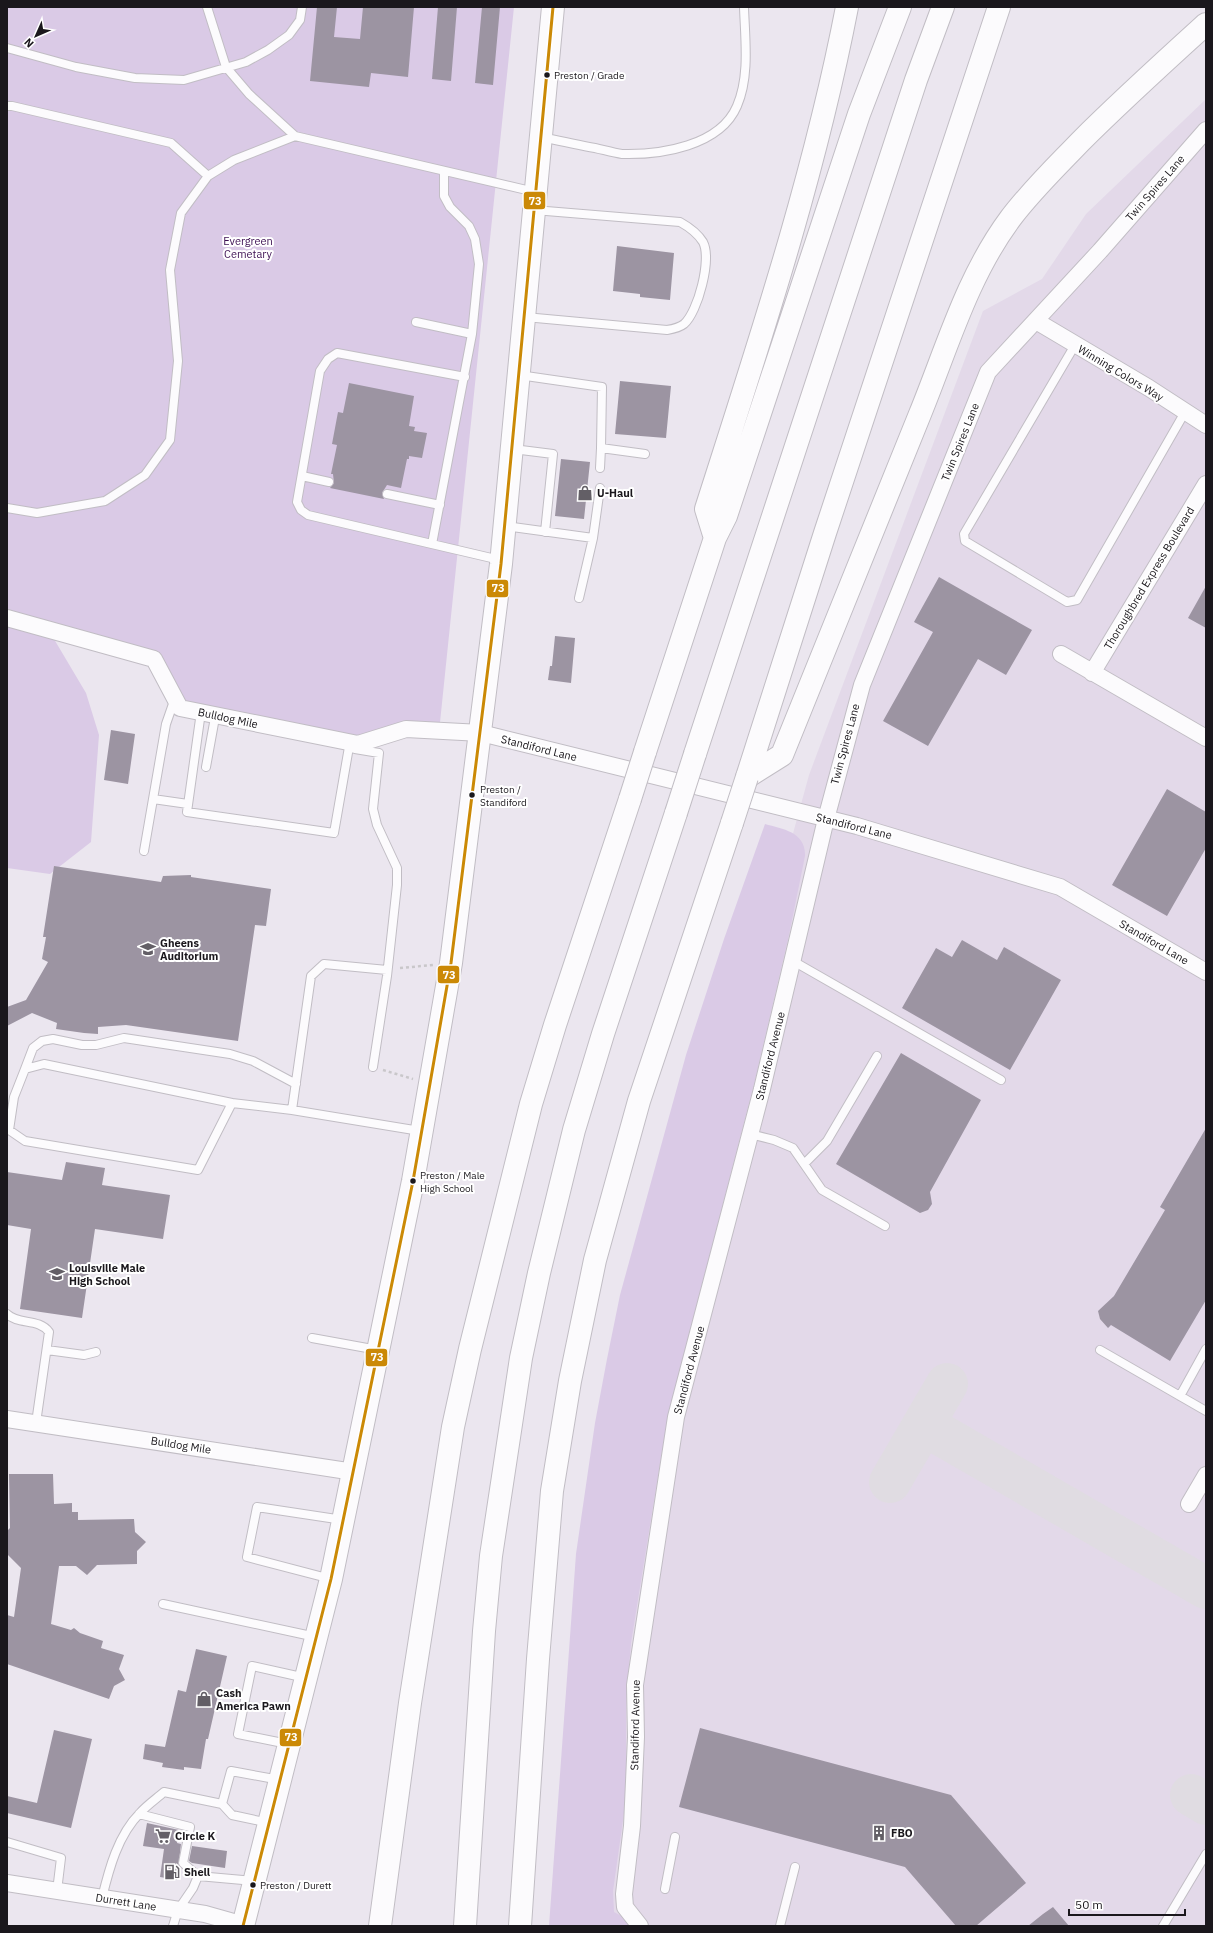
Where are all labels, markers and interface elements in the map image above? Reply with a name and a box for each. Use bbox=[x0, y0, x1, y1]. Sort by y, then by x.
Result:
north arrow bbox=[16, 16, 56, 56]
text: N bbox=[21, 35, 37, 51]
place label: Preston / Grade bbox=[554, 69, 625, 82]
marker: Preston / Grade bbox=[542, 70, 552, 80]
street label: Twin Spires Lane bbox=[1122, 152, 1188, 224]
line badge: 73 bbox=[523, 191, 546, 210]
text: 73 bbox=[528, 194, 542, 208]
park label: Evergreen Cemetary bbox=[223, 234, 273, 261]
street label: Winning Colors Way bbox=[1076, 342, 1167, 404]
street label: Twin Spires Lane bbox=[938, 401, 982, 483]
shop icon: U-Haul bbox=[576, 484, 594, 502]
place label: U-Haul bbox=[597, 486, 634, 500]
street label: Thoroughbred Express Boulevard bbox=[1101, 504, 1197, 652]
line badge: 73 bbox=[486, 579, 509, 598]
text: 73 bbox=[491, 581, 505, 595]
street label: Twin Spires Lane bbox=[827, 702, 863, 786]
street label: Bulldog Mile bbox=[197, 705, 259, 731]
street label: Standiford Lane bbox=[500, 732, 578, 764]
place label: Preston / Standiford bbox=[480, 783, 527, 809]
marker: Preston / Standiford bbox=[467, 790, 477, 800]
street label: Standiford Lane bbox=[815, 810, 893, 842]
street label: Standiford Lane bbox=[1117, 916, 1191, 968]
place label: Gheens Auditorium bbox=[160, 936, 218, 963]
school or university icon: Gheens Auditorium bbox=[139, 940, 157, 958]
line badge: 73 bbox=[437, 965, 460, 984]
text: 73 bbox=[442, 968, 456, 982]
street label: Standiford Avenue bbox=[752, 1010, 788, 1102]
place label: Preston / Male High School bbox=[420, 1169, 485, 1195]
marker: Preston / Male High School bbox=[408, 1176, 418, 1186]
place label: Louisville Male High School bbox=[69, 1261, 145, 1288]
school or university icon: Louisville Male High School bbox=[48, 1265, 66, 1283]
street label: Standiford Avenue bbox=[670, 1324, 708, 1416]
line badge: 73 bbox=[365, 1348, 388, 1367]
text: 73 bbox=[370, 1350, 384, 1364]
street label: Bulldog Mile bbox=[150, 1433, 212, 1457]
street label: Standiford Avenue bbox=[627, 1679, 643, 1771]
place label: Cash America Pawn bbox=[216, 1686, 291, 1713]
shop icon: Cash America Pawn bbox=[195, 1690, 213, 1708]
line badge: 73 bbox=[279, 1728, 302, 1747]
text: 73 bbox=[284, 1730, 298, 1744]
building icon: FBO bbox=[870, 1824, 888, 1842]
place label: FBO bbox=[891, 1826, 913, 1840]
supermarket icon: Circle K bbox=[154, 1827, 172, 1845]
place label: Circle K bbox=[175, 1829, 215, 1843]
fuel station icon: Shell bbox=[163, 1863, 181, 1881]
place label: Shell bbox=[184, 1865, 211, 1879]
place label: Preston / Durett bbox=[260, 1879, 332, 1892]
marker: Preston / Durett bbox=[248, 1880, 258, 1890]
street label: Durrett Lane bbox=[94, 1890, 158, 1914]
scale bar bbox=[1069, 1891, 1185, 1917]
text: 50 m bbox=[1075, 1897, 1103, 1912]

